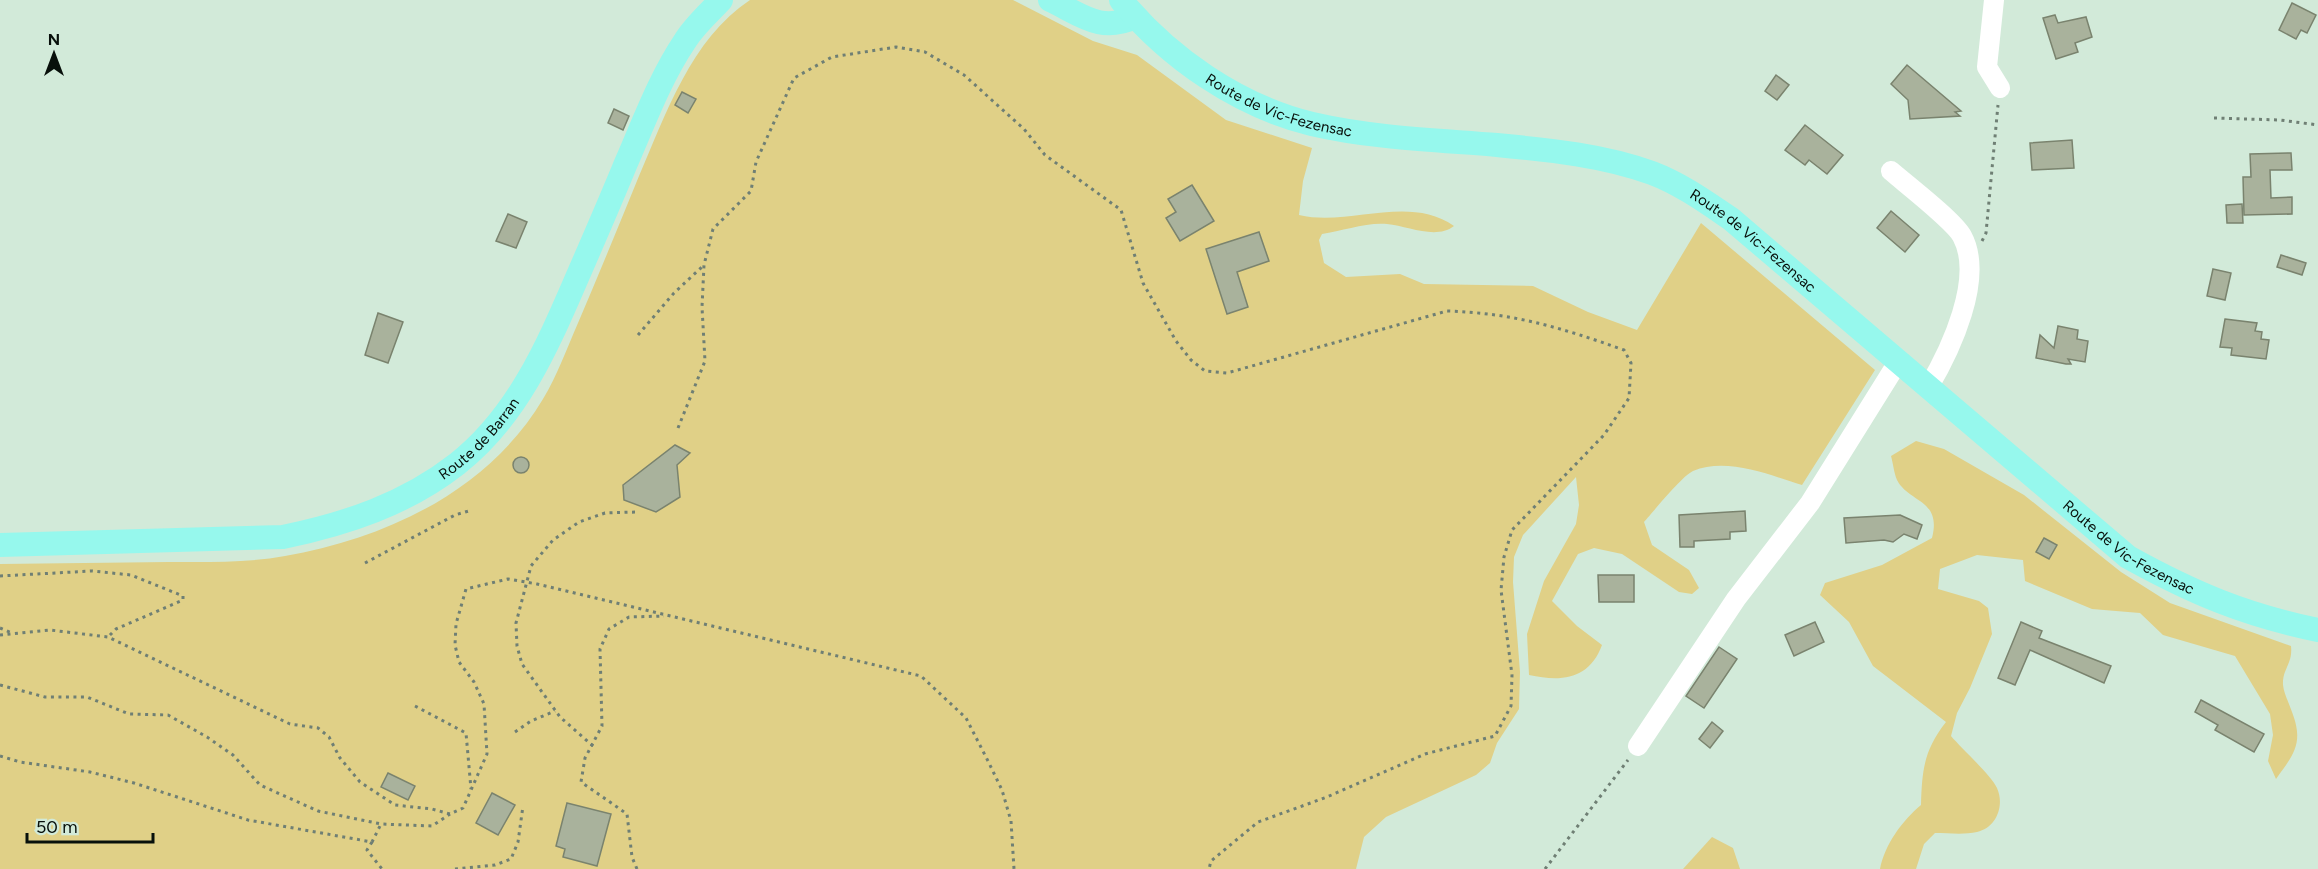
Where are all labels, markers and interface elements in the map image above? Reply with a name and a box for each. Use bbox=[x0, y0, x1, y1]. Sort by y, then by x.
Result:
north arrow bbox=[24, 24, 84, 84]
text: N bbox=[48, 30, 60, 49]
street label: Route de Vic-Fezensac bbox=[1202, 70, 1353, 141]
street label: Route de Vic-Fezensac bbox=[1687, 185, 1820, 296]
street label: Route de Barran bbox=[435, 395, 523, 483]
street label: Route de Vic-Fezensac bbox=[2059, 496, 2197, 598]
scale bar bbox=[27, 806, 153, 844]
text: 50 m bbox=[36, 816, 78, 838]

